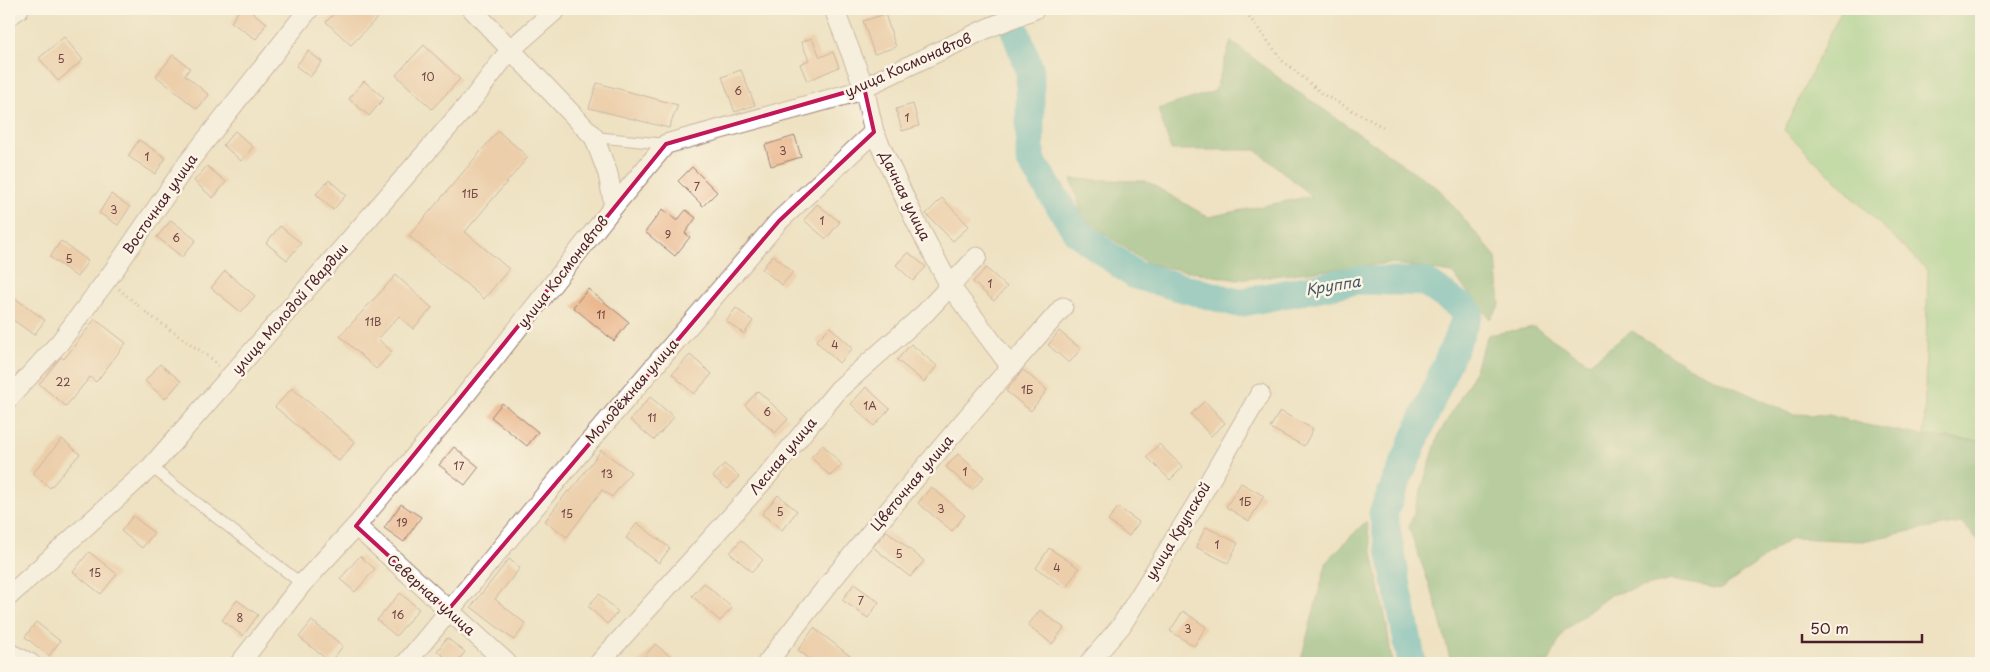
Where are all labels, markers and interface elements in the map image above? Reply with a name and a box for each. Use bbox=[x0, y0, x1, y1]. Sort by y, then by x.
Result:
street label: улица Космонавтов bbox=[841, 27, 975, 102]
house number: 5 bbox=[57, 50, 65, 67]
house number: 10 bbox=[422, 68, 434, 85]
house number: 6 bbox=[734, 82, 742, 99]
house number: 1 bbox=[905, 109, 910, 126]
house number: 3 bbox=[779, 142, 787, 159]
street label: Дачная улица bbox=[874, 146, 936, 244]
house number: 1 bbox=[145, 148, 150, 165]
street label: Восточная улица bbox=[117, 149, 202, 258]
house number: 7 bbox=[694, 178, 700, 195]
house number: 11Б bbox=[462, 185, 478, 202]
house number: 3 bbox=[110, 201, 118, 218]
street label: улица Космонавтов bbox=[512, 211, 613, 332]
house number: 1 bbox=[820, 212, 825, 229]
house number: 9 bbox=[665, 226, 671, 243]
house number: 6 bbox=[172, 229, 180, 246]
street label: улица Молодой Гвардии bbox=[227, 238, 353, 379]
house number: 5 bbox=[65, 250, 73, 267]
water label: Круппа bbox=[1304, 269, 1363, 300]
house number: 1 bbox=[988, 275, 993, 292]
house number: 11 bbox=[596, 306, 606, 323]
house number: 11В bbox=[365, 313, 381, 330]
street label: Молодёжная улица bbox=[580, 334, 683, 448]
house number: 4 bbox=[831, 336, 839, 353]
house number: 22 bbox=[56, 373, 70, 390]
house number: 1Б bbox=[1021, 381, 1033, 398]
house number: 1А bbox=[863, 397, 877, 414]
house number: 6 bbox=[763, 403, 771, 420]
house number: 11 bbox=[647, 409, 657, 426]
street label: Лесная улица bbox=[744, 412, 821, 499]
street label: Цветочная улица bbox=[865, 430, 958, 535]
house number: 17 bbox=[454, 457, 465, 474]
house number: 1 bbox=[963, 463, 968, 480]
house number: 13 bbox=[601, 465, 613, 482]
street label: улица Крупской bbox=[1140, 478, 1215, 584]
house number: 1Б bbox=[1239, 493, 1251, 510]
house number: 3 bbox=[937, 500, 945, 517]
house number: 5 bbox=[776, 503, 784, 520]
house number: 15 bbox=[561, 505, 573, 522]
house number: 19 bbox=[396, 514, 408, 531]
house number: 1 bbox=[1215, 536, 1220, 553]
house number: 5 bbox=[895, 545, 903, 562]
street label: Северная улица bbox=[382, 549, 480, 640]
house number: 4 bbox=[1053, 559, 1061, 576]
house number: 15 bbox=[89, 564, 101, 581]
house number: 7 bbox=[858, 592, 864, 609]
house number: 16 bbox=[392, 606, 405, 623]
house number: 8 bbox=[237, 609, 244, 626]
scale bar bbox=[1802, 612, 1922, 644]
text: 50 m bbox=[1810, 616, 1849, 639]
house number: 3 bbox=[1184, 620, 1192, 637]

